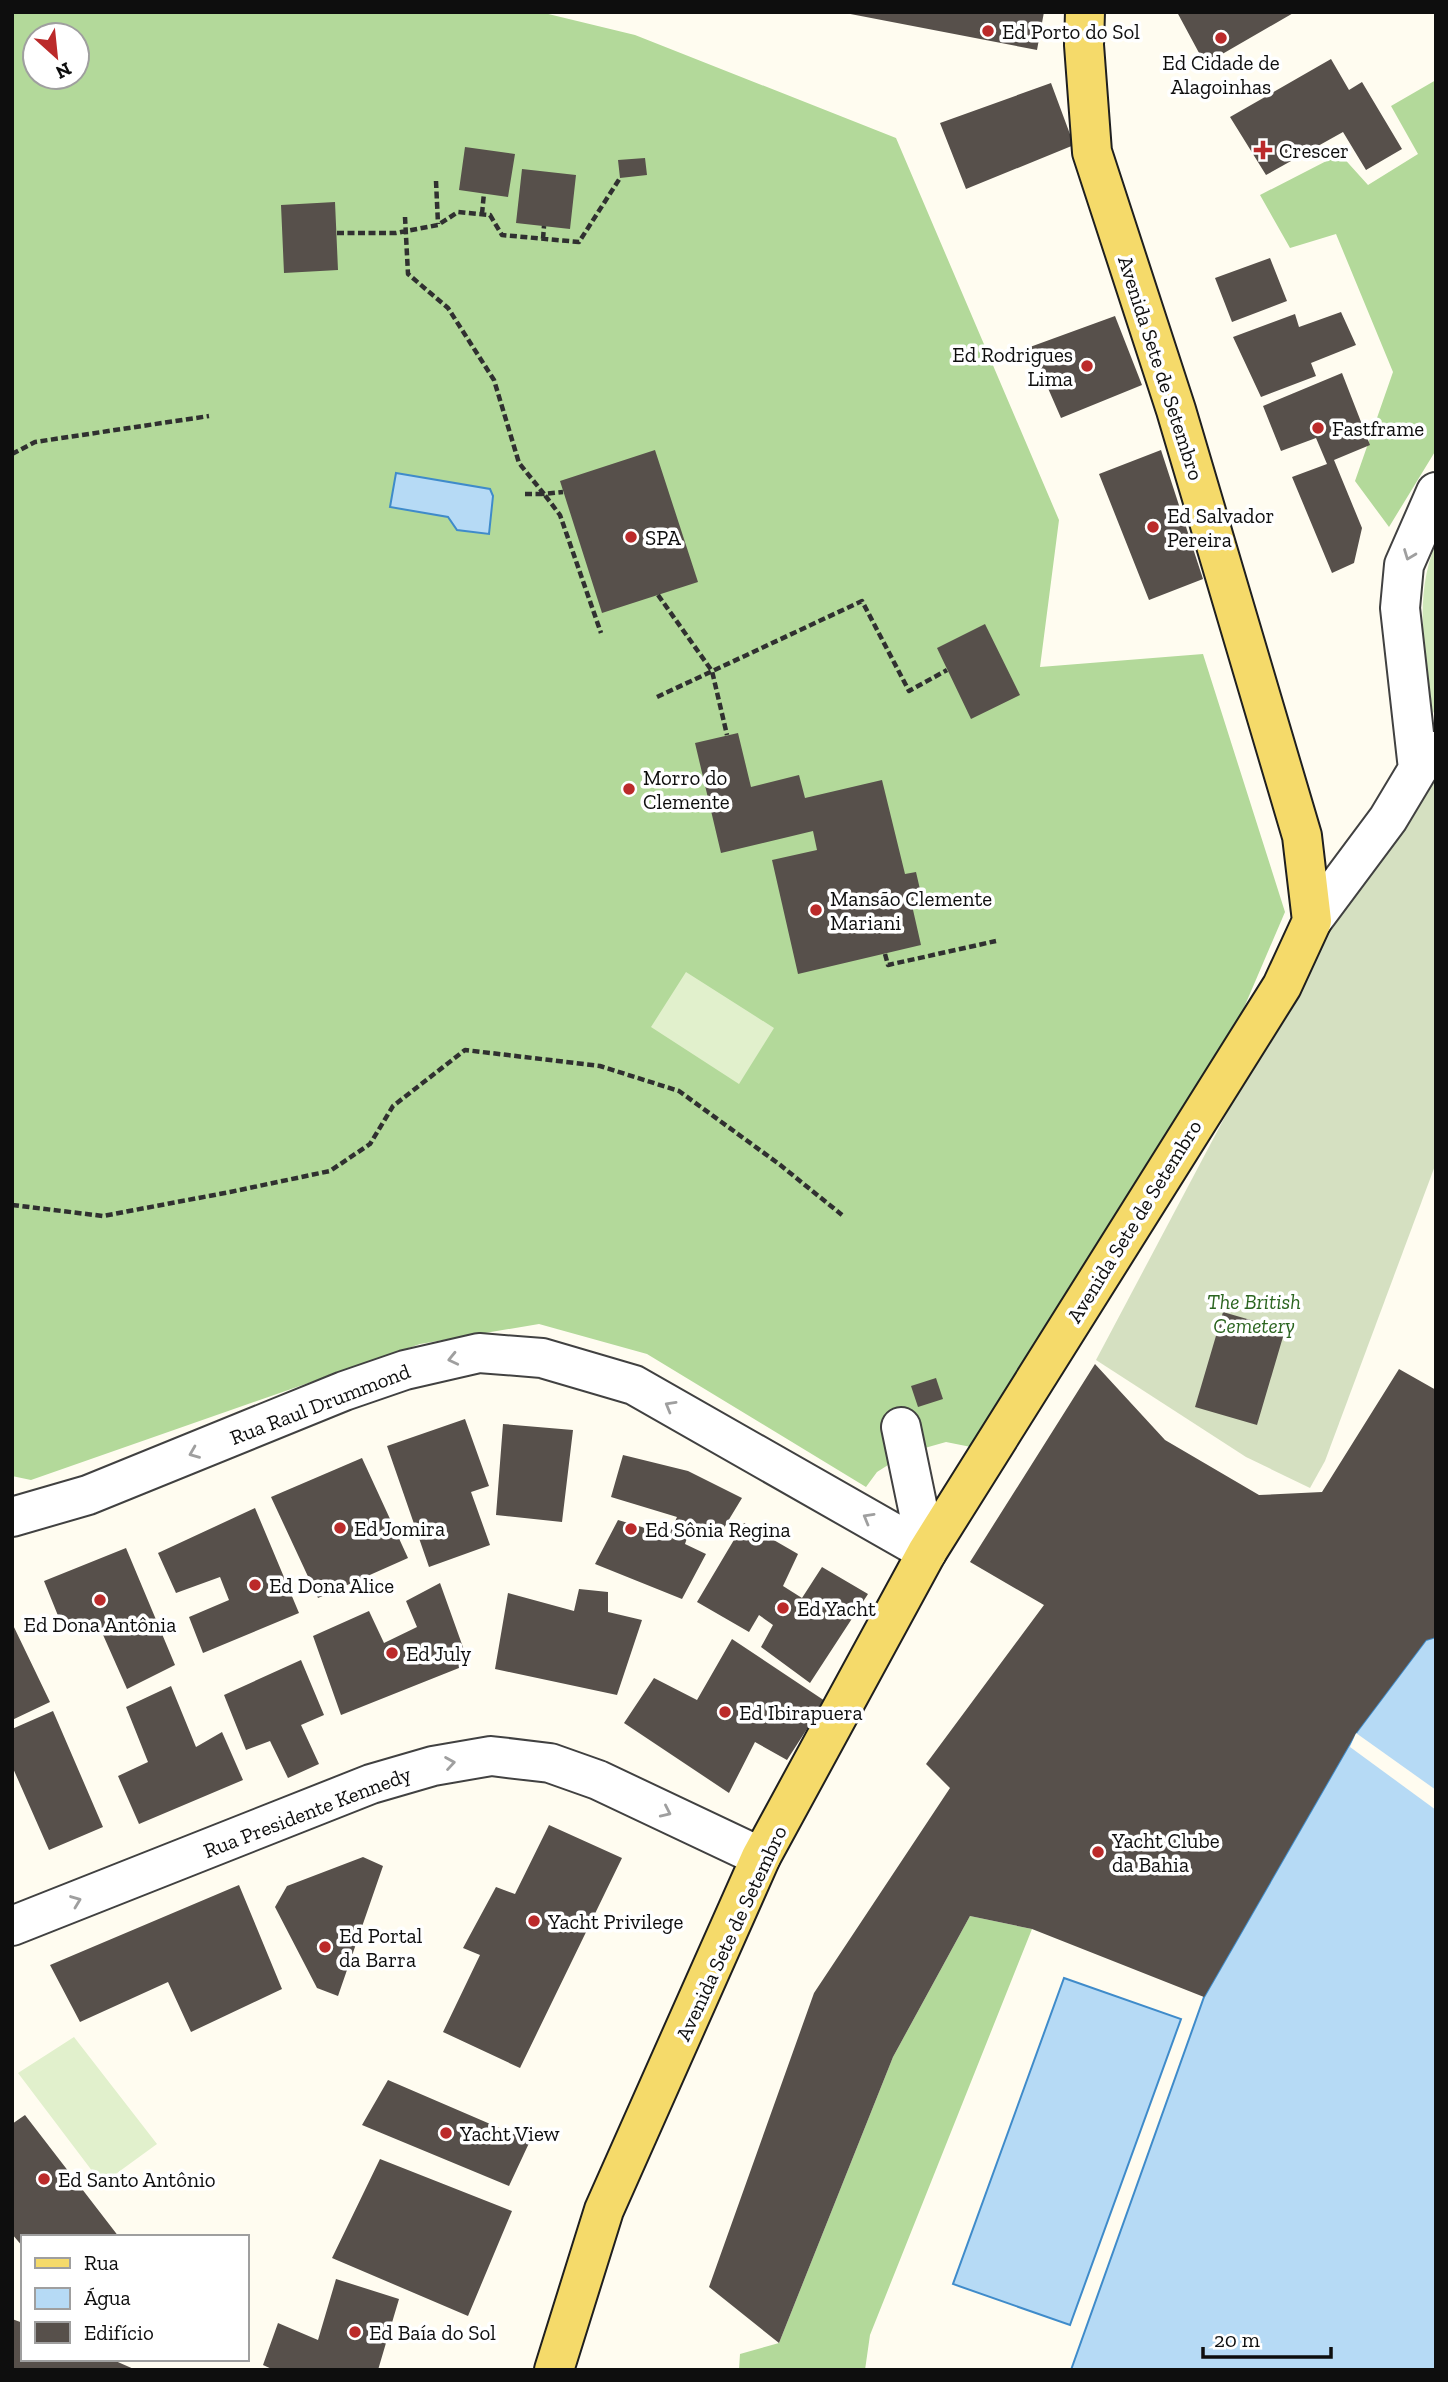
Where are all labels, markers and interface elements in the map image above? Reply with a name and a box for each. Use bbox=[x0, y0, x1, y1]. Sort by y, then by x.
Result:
place label: Ed Porto do Sol bbox=[1002, 19, 1140, 44]
north arrow bbox=[21, 21, 91, 91]
marker: Ed Porto do Sol bbox=[980, 23, 996, 39]
marker: Ed Cidade de Alagoinhas bbox=[1213, 30, 1229, 46]
place label: Ed Cidade de Alagoinhas bbox=[1162, 50, 1280, 99]
text: N bbox=[52, 57, 75, 84]
place label: Crescer bbox=[1279, 138, 1349, 163]
marker: Crescer bbox=[1253, 140, 1273, 160]
street label: Avenida Sete de Setembro bbox=[1113, 253, 1209, 483]
place label: Ed Rodrigues Lima bbox=[952, 342, 1073, 391]
marker: Ed Rodrigues Lima bbox=[1079, 358, 1095, 374]
place label: Fastframe bbox=[1332, 416, 1424, 441]
marker: Fastframe bbox=[1310, 420, 1326, 436]
place label: Ed Salvador Pereira bbox=[1167, 503, 1274, 552]
marker: Ed Salvador Pereira bbox=[1145, 519, 1161, 535]
place label: SPA bbox=[645, 525, 681, 550]
marker: SPA bbox=[623, 529, 639, 545]
one-way arrow bbox=[1403, 548, 1417, 560]
place label: Morro do Clemente bbox=[643, 765, 730, 814]
marker: Morro do Clemente bbox=[621, 781, 637, 797]
place label: Mansão Clemente Mariani bbox=[830, 886, 992, 935]
marker: Mansão Clemente Mariani bbox=[808, 902, 824, 918]
street label: Avenida Sete de Setembro bbox=[1061, 1115, 1207, 1327]
park label: The British Cemetery bbox=[1207, 1289, 1301, 1338]
one-way arrow bbox=[447, 1350, 459, 1365]
street label: Rua Raul Drummond bbox=[226, 1358, 414, 1450]
one-way arrow bbox=[665, 1401, 677, 1414]
one-way arrow bbox=[188, 1445, 200, 1459]
one-way arrow bbox=[863, 1513, 875, 1526]
place label: Ed Jomira bbox=[354, 1516, 445, 1541]
place label: Ed Sônia Regina bbox=[645, 1517, 791, 1542]
marker: Ed Jomira bbox=[332, 1520, 348, 1536]
marker: Ed Sônia Regina bbox=[623, 1521, 639, 1537]
place label: Ed Dona Alice bbox=[269, 1573, 394, 1598]
marker: Ed Dona Alice bbox=[247, 1577, 263, 1593]
marker: Ed Dona Antônia bbox=[92, 1592, 108, 1608]
place label: Ed Yacht bbox=[797, 1596, 876, 1621]
marker: Ed Yacht bbox=[775, 1600, 791, 1616]
place label: Ed Dona Antônia bbox=[24, 1612, 176, 1637]
place label: Ed July bbox=[406, 1641, 471, 1666]
marker: Ed July bbox=[384, 1645, 400, 1661]
place label: Ed Ibirapuera bbox=[739, 1700, 863, 1725]
marker: Ed Ibirapuera bbox=[717, 1704, 733, 1720]
one-way arrow bbox=[444, 1756, 456, 1771]
street label: Rua Presidente Kennedy bbox=[200, 1761, 415, 1863]
one-way arrow bbox=[659, 1804, 671, 1818]
street label: Avenida Sete de Setembro bbox=[670, 1821, 792, 2045]
place label: Yacht Clube da Bahia bbox=[1111, 1828, 1220, 1877]
marker: Yacht Clube da Bahia bbox=[1090, 1844, 1106, 1860]
one-way arrow bbox=[69, 1895, 81, 1909]
place label: Yacht Privilege bbox=[547, 1909, 684, 1934]
marker: Yacht Privilege bbox=[526, 1913, 542, 1929]
place label: Ed Portal da Barra bbox=[339, 1923, 423, 1972]
marker: Ed Portal da Barra bbox=[317, 1939, 333, 1955]
place label: Yacht View bbox=[459, 2121, 560, 2146]
marker: Yacht View bbox=[438, 2125, 454, 2141]
place label: Ed Santo Antônio bbox=[58, 2167, 216, 2192]
marker: Ed Santo Antônio bbox=[36, 2171, 52, 2187]
legend bbox=[21, 2235, 248, 2361]
text: Rua bbox=[84, 2250, 119, 2275]
text: Água bbox=[84, 2285, 131, 2310]
scale bar bbox=[1203, 2316, 1331, 2360]
text: Edifício bbox=[84, 2320, 154, 2345]
place label: Ed Baía do Sol bbox=[369, 2320, 496, 2345]
marker: Ed Baía do Sol bbox=[347, 2324, 363, 2340]
text: 20 m bbox=[1214, 2327, 1260, 2352]

